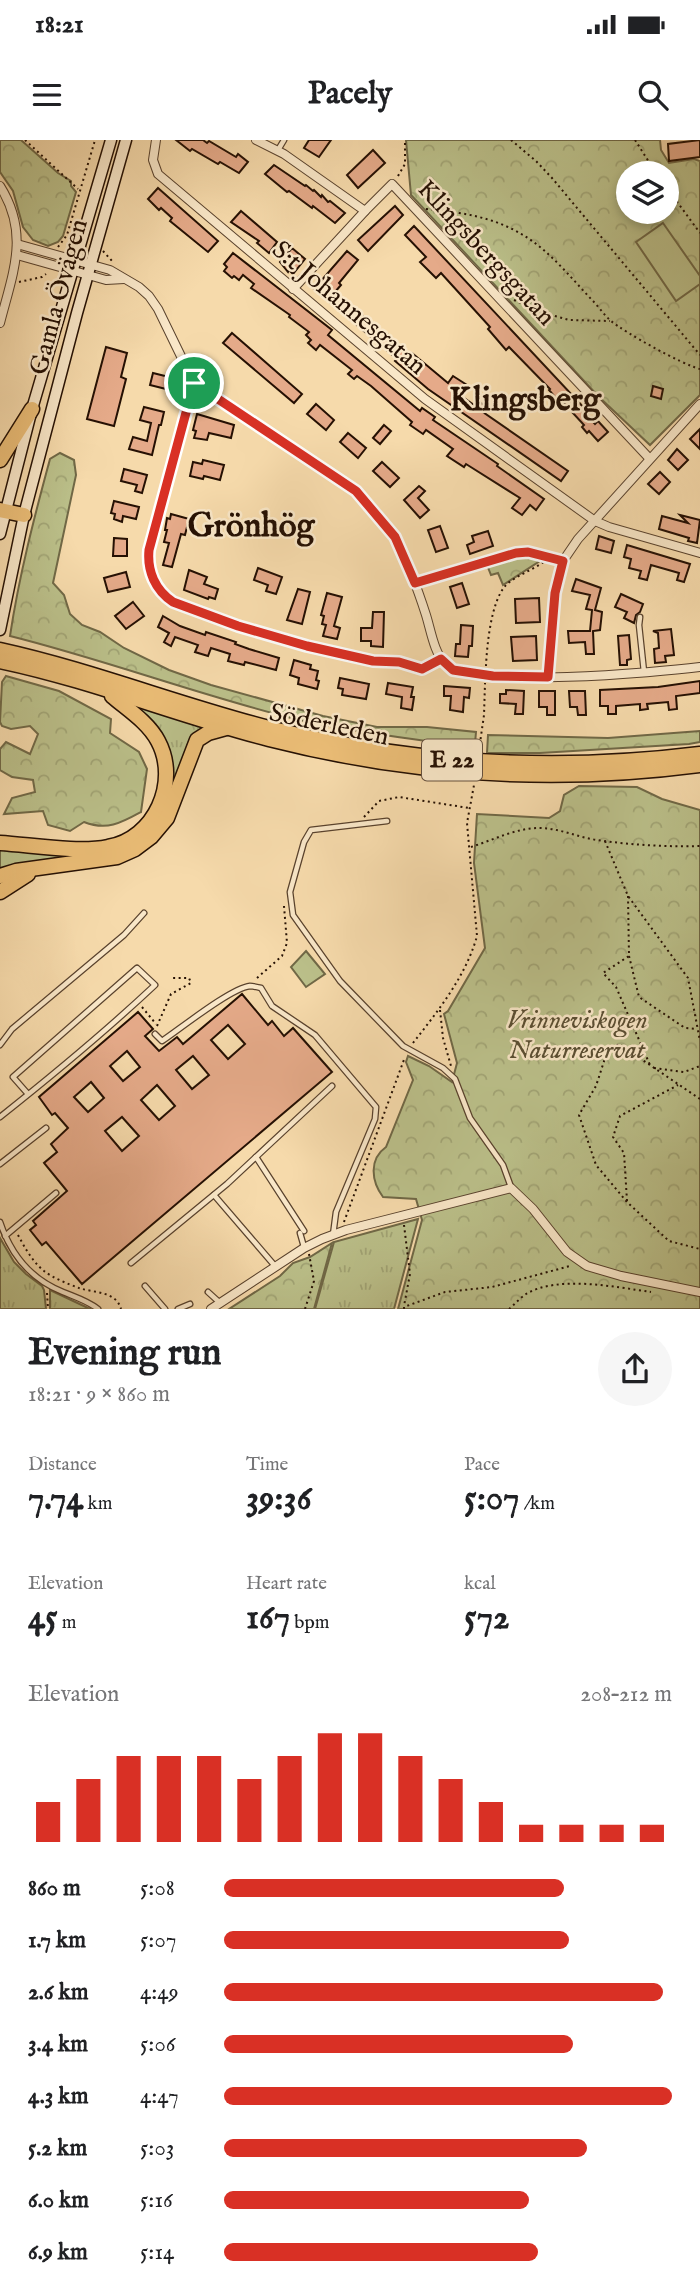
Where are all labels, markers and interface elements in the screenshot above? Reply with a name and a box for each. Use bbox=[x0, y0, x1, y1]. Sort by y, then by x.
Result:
text: 18:21 bbox=[35, 8, 84, 41]
text: Pacely bbox=[308, 74, 392, 115]
icon: menu bbox=[28, 76, 66, 114]
icon: search bbox=[634, 76, 672, 114]
map controls bbox=[616, 161, 679, 224]
button: layers bbox=[616, 161, 679, 224]
street label: Klingsbergsgatan bbox=[410, 173, 562, 333]
street label: Gamla Övägen bbox=[22, 215, 96, 379]
street label: S:t Johannesgatan bbox=[265, 234, 433, 382]
pin bbox=[164, 353, 224, 413]
icon: arrive bbox=[175, 364, 213, 402]
district label: Klingsberg bbox=[449, 380, 602, 422]
district label: Grönhög bbox=[188, 506, 315, 548]
street label: Söderleden bbox=[266, 696, 392, 754]
road number: E 22 bbox=[422, 740, 482, 780]
park label: Vrinneviskogen Naturreservat bbox=[506, 1004, 648, 1067]
text: Evening run bbox=[28, 1330, 222, 1378]
button: share bbox=[598, 1332, 672, 1406]
text: 18:21 · 9 × 860 m bbox=[28, 1380, 170, 1409]
text: Distance bbox=[28, 1453, 97, 1477]
text: Time bbox=[246, 1453, 288, 1477]
text: Pace bbox=[464, 1453, 500, 1477]
text: 7.74 bbox=[28, 1477, 83, 1522]
text: 39:36 bbox=[246, 1477, 311, 1522]
text: 5:07 bbox=[464, 1477, 519, 1522]
text: km bbox=[83, 1492, 112, 1516]
text: /km bbox=[519, 1492, 555, 1516]
text: Elevation bbox=[28, 1572, 103, 1596]
text: Heart rate bbox=[246, 1572, 327, 1596]
text: kcal bbox=[464, 1572, 496, 1596]
text: 45 bbox=[28, 1596, 58, 1641]
text: 167 bbox=[246, 1596, 290, 1641]
text: 572 bbox=[464, 1596, 509, 1641]
text: m bbox=[58, 1611, 77, 1635]
text: bpm bbox=[290, 1611, 329, 1635]
text: Elevation bbox=[28, 1680, 119, 1709]
text: 208–212 m bbox=[580, 1680, 672, 1709]
text: 860 m bbox=[28, 1874, 81, 1903]
text: 5:08 bbox=[140, 1874, 175, 1903]
text: 1.7 km bbox=[28, 1926, 86, 1955]
text: 5:07 bbox=[140, 1926, 176, 1955]
text: 2.6 km bbox=[28, 1978, 89, 2007]
text: 4:49 bbox=[140, 1978, 179, 2007]
text: 3.4 km bbox=[28, 2030, 88, 2059]
text: 5:06 bbox=[140, 2030, 175, 2059]
text: 4.3 km bbox=[28, 2082, 88, 2111]
text: 4:47 bbox=[140, 2082, 179, 2111]
text: 5.2 km bbox=[28, 2134, 87, 2163]
text: 5:03 bbox=[140, 2134, 174, 2163]
text: 6.0 km bbox=[28, 2186, 89, 2215]
text: 5:16 bbox=[140, 2186, 173, 2215]
text: 6.9 km bbox=[28, 2238, 88, 2267]
text: 5:14 bbox=[140, 2238, 174, 2267]

